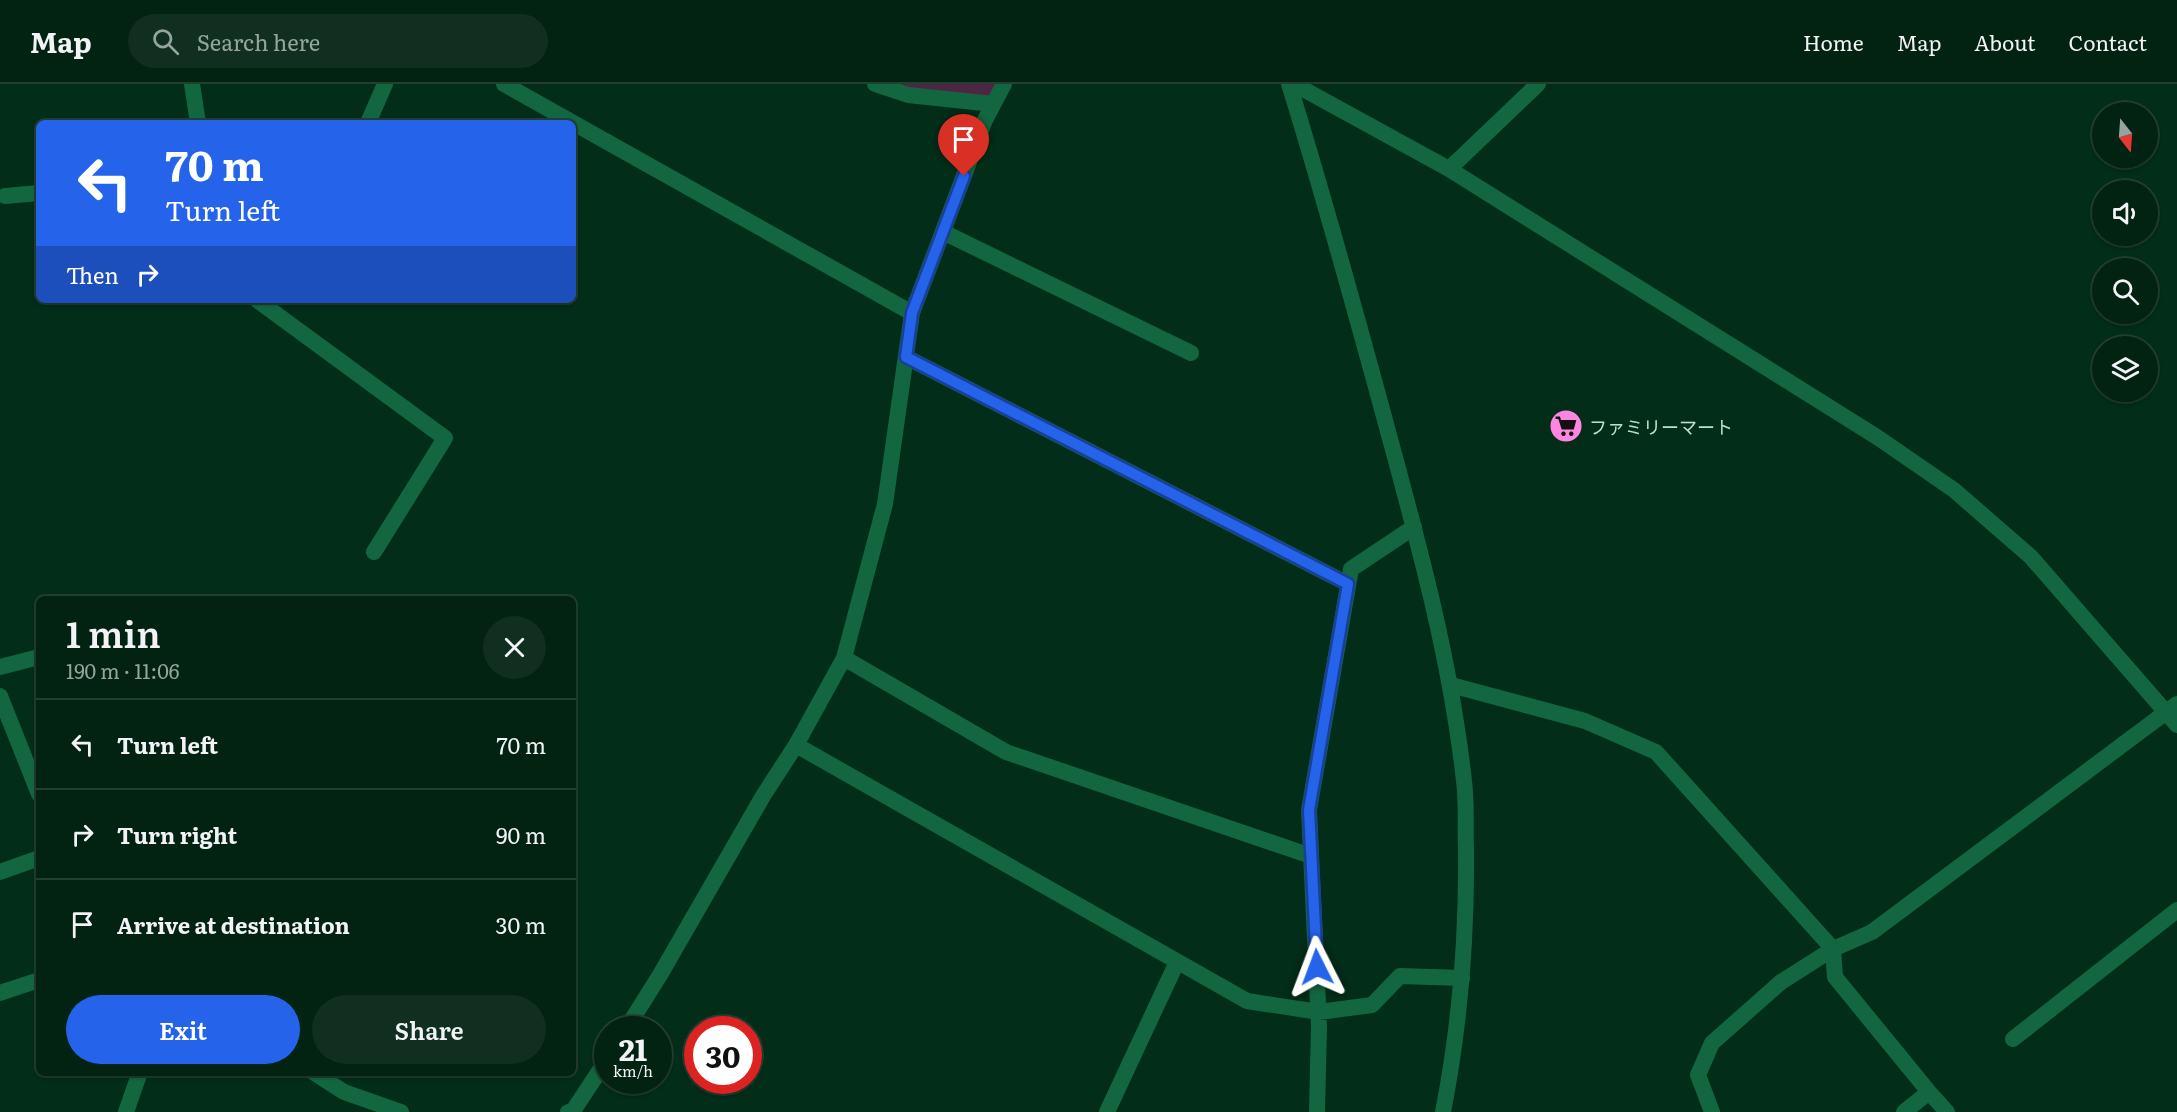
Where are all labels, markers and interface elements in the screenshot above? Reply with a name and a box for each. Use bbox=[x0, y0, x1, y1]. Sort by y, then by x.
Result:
search box bbox=[128, 14, 548, 68]
text: Map bbox=[30, 20, 92, 62]
icon: search bbox=[149, 25, 182, 58]
text: Search here bbox=[197, 25, 320, 58]
text: Home bbox=[1803, 26, 1864, 57]
text: Map bbox=[1897, 26, 1941, 57]
text: About bbox=[1974, 26, 2036, 57]
text: Contact bbox=[2069, 26, 2147, 57]
north arrow bbox=[2092, 102, 2158, 168]
map controls bbox=[2092, 102, 2158, 402]
pin bbox=[938, 114, 989, 176]
icon: arrive bbox=[947, 123, 980, 156]
text: 70 m bbox=[165, 132, 264, 194]
icon: left bbox=[66, 144, 144, 222]
button: sound bbox=[2092, 180, 2158, 246]
text: Turn left bbox=[165, 189, 280, 229]
text: Then bbox=[66, 258, 119, 291]
icon: right bbox=[131, 258, 164, 291]
button: search bbox=[2092, 258, 2158, 324]
button: layers bbox=[2092, 336, 2158, 402]
supermarket icon: ファミリーマート bbox=[1548, 408, 1584, 444]
place label: ファミリーマート bbox=[1589, 413, 1733, 440]
text: 1 min bbox=[66, 606, 161, 659]
button: close bbox=[483, 616, 546, 679]
text: 190 m · 11:06 bbox=[66, 655, 179, 685]
icon: left bbox=[66, 728, 99, 761]
text: Turn left bbox=[117, 728, 218, 761]
text: 70 m bbox=[496, 728, 546, 761]
icon: right bbox=[66, 818, 99, 851]
text: Turn right bbox=[117, 818, 237, 851]
text: 90 m bbox=[496, 818, 546, 851]
icon: arrive bbox=[66, 908, 99, 941]
text: Arrive at destination bbox=[117, 908, 350, 941]
text: 30 m bbox=[496, 908, 546, 941]
position arrow bbox=[1285, 935, 1349, 999]
button: Exit bbox=[66, 995, 300, 1064]
button: Share bbox=[312, 995, 546, 1064]
speed limit sign: 30 bbox=[684, 1016, 762, 1094]
text: 21 bbox=[619, 1026, 647, 1070]
text: km/h bbox=[613, 1059, 653, 1082]

